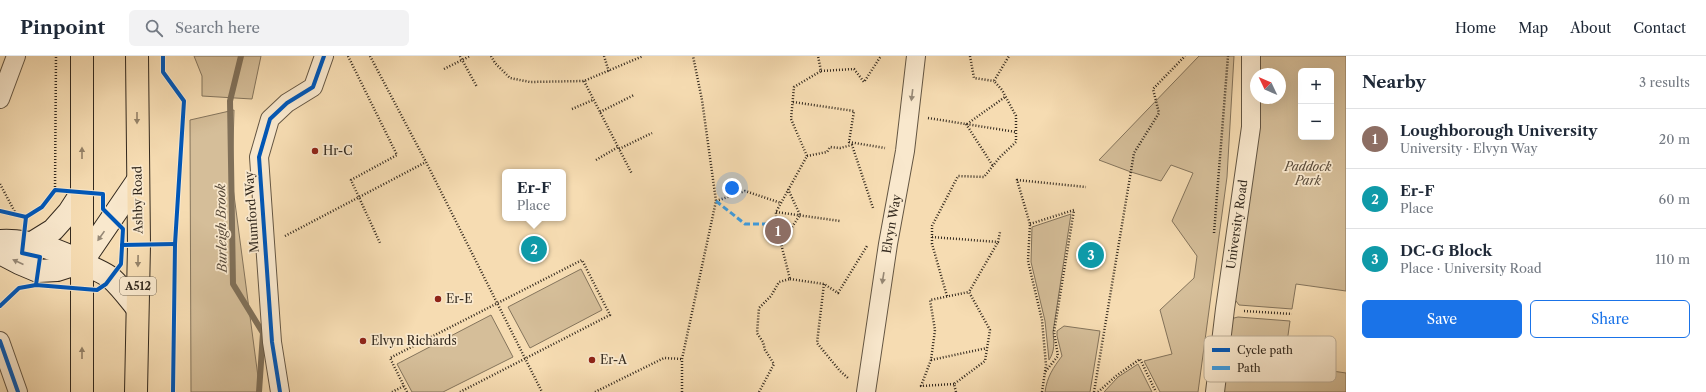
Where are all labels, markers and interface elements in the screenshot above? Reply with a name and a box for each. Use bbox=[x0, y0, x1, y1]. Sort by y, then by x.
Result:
search box bbox=[129, 10, 409, 46]
text: Pinpoint bbox=[20, 16, 105, 39]
icon: search bbox=[143, 17, 165, 39]
text: Search here bbox=[175, 18, 260, 37]
text: Home bbox=[1455, 19, 1496, 37]
text: Map bbox=[1518, 19, 1548, 37]
text: About bbox=[1570, 19, 1611, 37]
text: Contact bbox=[1633, 19, 1686, 37]
north arrow bbox=[1250, 68, 1286, 104]
map controls bbox=[1298, 68, 1334, 140]
button: + bbox=[1298, 68, 1334, 104]
text: Nearby bbox=[1362, 72, 1426, 92]
text: 3 results bbox=[1639, 74, 1690, 90]
one-way arrow bbox=[909, 89, 915, 101]
button: − bbox=[1298, 104, 1334, 140]
one-way arrow bbox=[134, 112, 140, 125]
text: Loughborough University bbox=[1400, 121, 1597, 140]
text: 1 bbox=[1372, 131, 1378, 147]
text: 20 m bbox=[1659, 131, 1690, 147]
text: University · Elvyn Way bbox=[1400, 140, 1538, 156]
place label: Hr-C bbox=[323, 143, 353, 158]
one-way arrow bbox=[79, 146, 85, 159]
marker: Hr-C bbox=[310, 146, 320, 156]
park label: Paddock Park bbox=[1284, 159, 1332, 188]
street label: Ashby Road bbox=[129, 165, 146, 235]
popup bbox=[502, 169, 566, 221]
street label: Mumford Way bbox=[241, 170, 262, 253]
text: Er-F bbox=[517, 178, 551, 197]
your location bbox=[722, 178, 742, 198]
street label: University Road bbox=[1223, 178, 1250, 270]
text: Er-F bbox=[1400, 181, 1435, 200]
water label: Burleigh Brook bbox=[212, 183, 230, 274]
text: 2 bbox=[1371, 191, 1379, 207]
text: 60 m bbox=[1659, 191, 1690, 207]
street label: Elvyn Way bbox=[879, 193, 904, 255]
text: Place bbox=[517, 197, 550, 213]
text: Place bbox=[1400, 200, 1433, 216]
pin: 1 bbox=[765, 216, 791, 246]
one-way arrow bbox=[97, 231, 105, 241]
pin: 2 bbox=[521, 234, 547, 264]
pin: 3 bbox=[1078, 240, 1104, 270]
text: DC-G Block bbox=[1400, 241, 1492, 260]
text: 3 bbox=[1371, 251, 1379, 267]
text: 110 m bbox=[1655, 251, 1690, 267]
one-way arrow bbox=[135, 255, 142, 267]
one-way arrow bbox=[12, 259, 24, 265]
text: Place · University Road bbox=[1400, 260, 1542, 276]
one-way arrow bbox=[880, 272, 886, 285]
road number: A512 bbox=[120, 277, 156, 295]
place label: Er-E bbox=[446, 291, 473, 306]
marker: Er-E bbox=[433, 294, 443, 304]
button: Save bbox=[1362, 300, 1522, 338]
button: Share bbox=[1530, 300, 1690, 338]
place label: Elvyn Richards bbox=[371, 333, 457, 348]
marker: Elvyn Richards bbox=[358, 336, 368, 346]
legend bbox=[1204, 336, 1336, 382]
text: Cycle path bbox=[1237, 343, 1293, 357]
one-way arrow bbox=[79, 346, 85, 359]
place label: Er-A bbox=[600, 352, 628, 367]
marker: Er-A bbox=[587, 355, 597, 365]
text: Path bbox=[1237, 361, 1261, 375]

